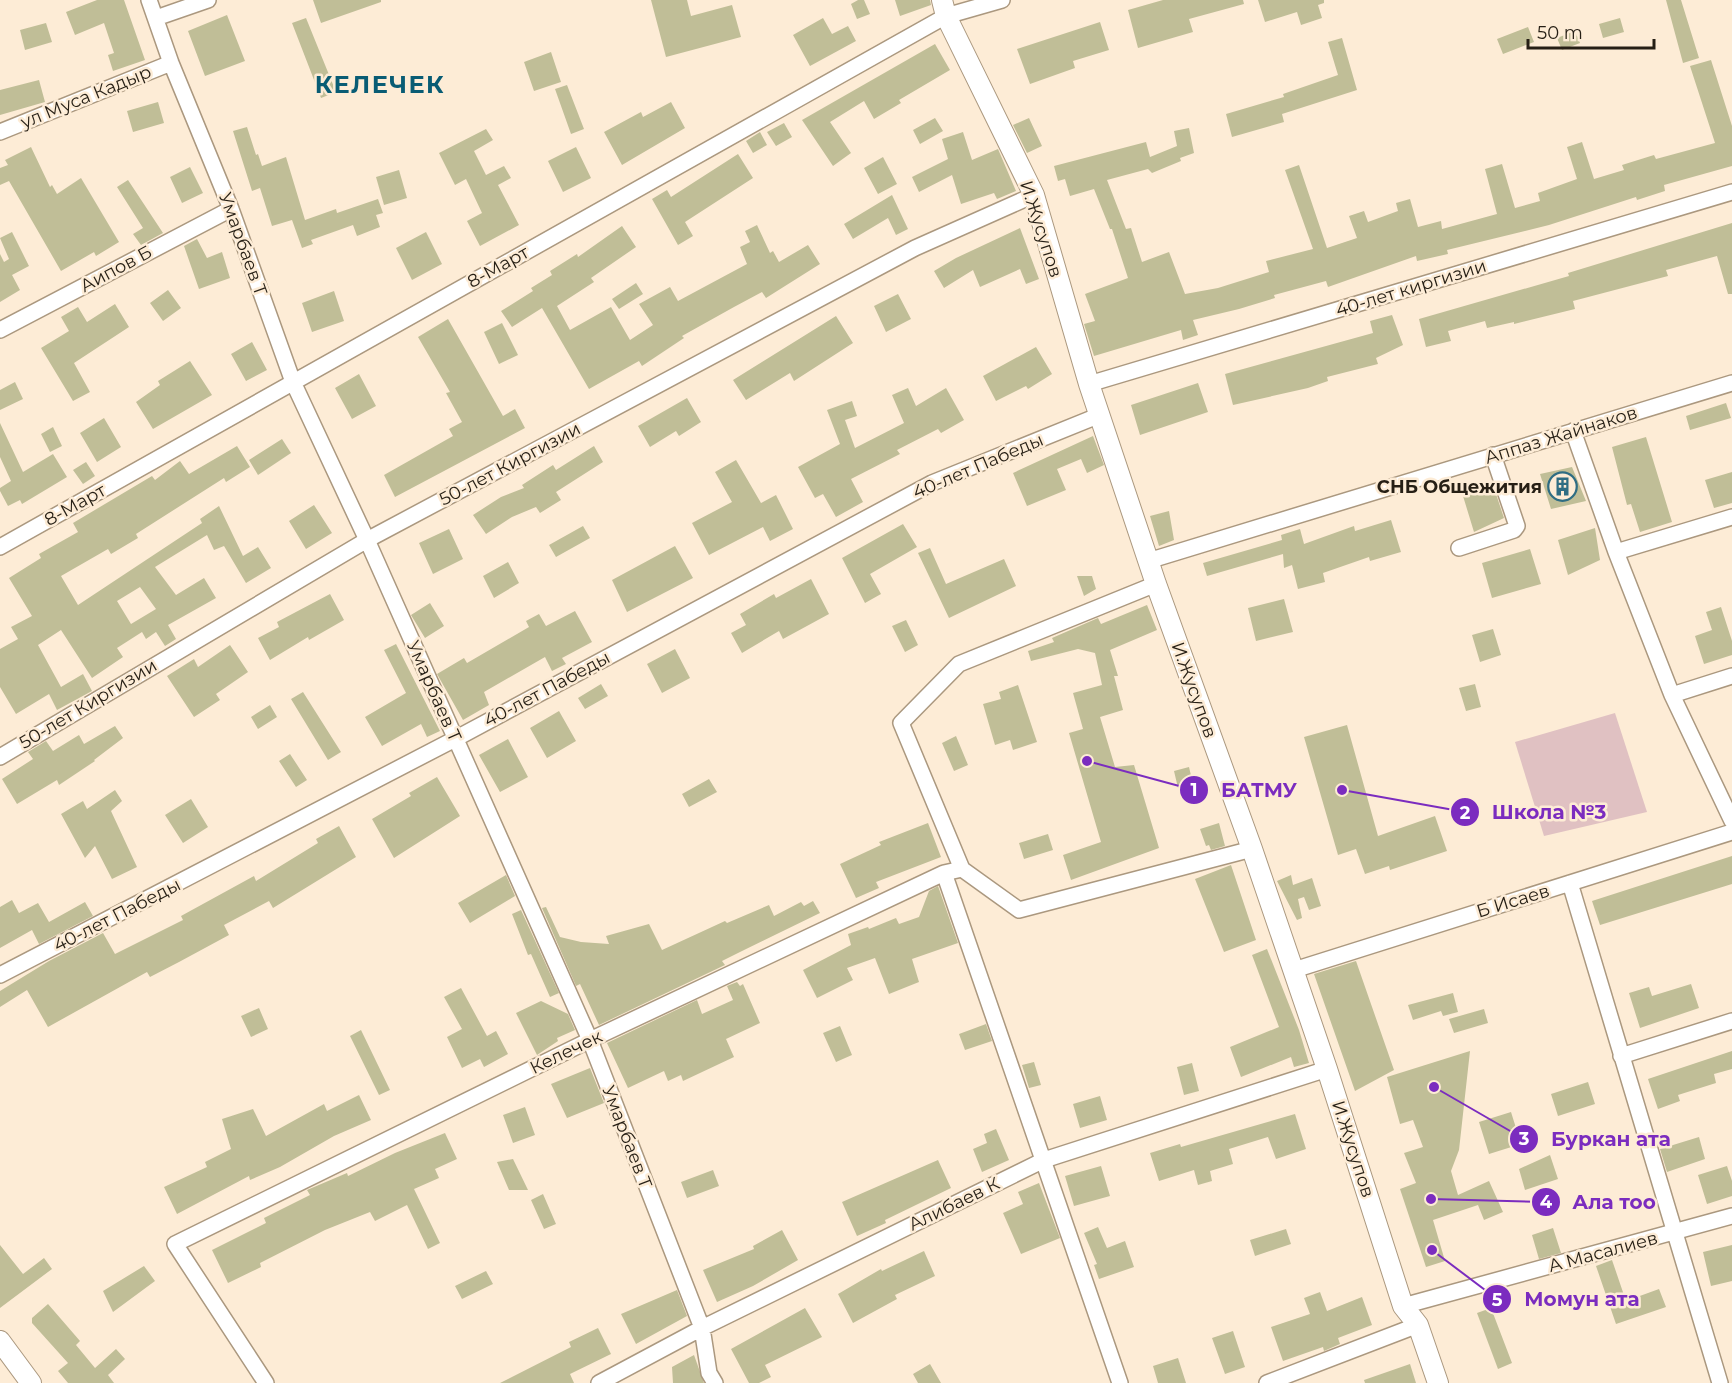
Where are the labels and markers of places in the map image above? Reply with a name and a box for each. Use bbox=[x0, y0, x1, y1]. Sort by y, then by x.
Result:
building icon: СНБ Общежития bbox=[1547, 471, 1579, 503]
place label: СНБ Общежития bbox=[1377, 476, 1542, 498]
callout: БАТМУ bbox=[1179, 771, 1309, 809]
callout: Школа №3 bbox=[1450, 793, 1619, 831]
callout: Буркан ата bbox=[1509, 1120, 1682, 1158]
callout: Ала тоо bbox=[1531, 1183, 1668, 1221]
callout: Момун ата bbox=[1482, 1280, 1651, 1318]

